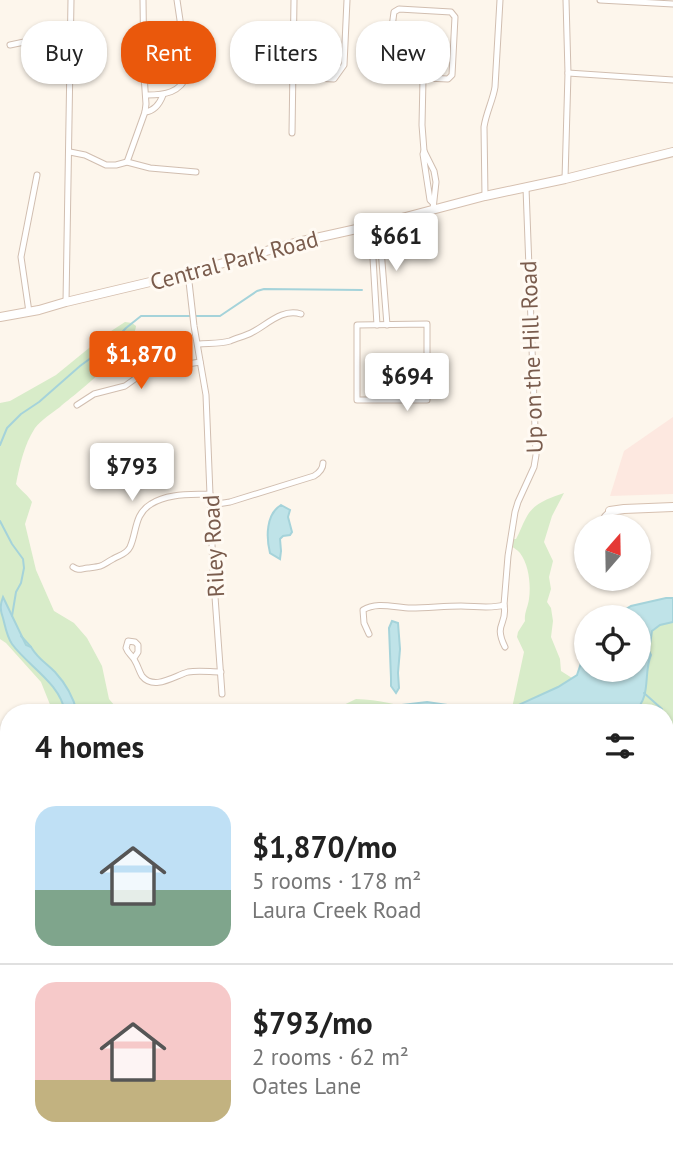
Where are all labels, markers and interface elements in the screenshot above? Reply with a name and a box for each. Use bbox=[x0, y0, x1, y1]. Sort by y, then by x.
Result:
chip: Buy bbox=[21, 21, 107, 84]
chip: Rent bbox=[121, 21, 216, 84]
chip: Filters bbox=[230, 21, 342, 84]
chip: New bbox=[356, 21, 450, 84]
pin: $661 bbox=[355, 214, 437, 273]
text: $661 bbox=[370, 221, 422, 250]
street label: Central Park Road bbox=[147, 224, 321, 296]
street label: Up on the Hill Road bbox=[513, 260, 549, 454]
pin: $1,870 bbox=[84, 332, 198, 391]
text: $1,870 bbox=[105, 339, 177, 368]
pin: $694 bbox=[366, 354, 448, 413]
text: $694 bbox=[381, 361, 433, 390]
pin: $793 bbox=[91, 444, 173, 503]
text: $793 bbox=[106, 451, 158, 480]
street label: Riley Road bbox=[196, 494, 230, 598]
north arrow bbox=[574, 514, 651, 592]
map controls bbox=[574, 514, 651, 682]
button: locate bbox=[574, 605, 651, 682]
text: 4 homes bbox=[35, 727, 144, 766]
icon: filters bbox=[601, 727, 639, 765]
text: $1,870/mo bbox=[252, 827, 397, 866]
icon: home bbox=[91, 834, 175, 918]
text: 5 rooms · 178 m² bbox=[252, 866, 421, 895]
text: Laura Creek Road bbox=[252, 895, 421, 924]
text: $793/mo bbox=[252, 1003, 373, 1042]
icon: home bbox=[91, 1010, 175, 1094]
text: 2 rooms · 62 m² bbox=[252, 1042, 409, 1071]
text: Oates Lane bbox=[252, 1071, 361, 1100]

